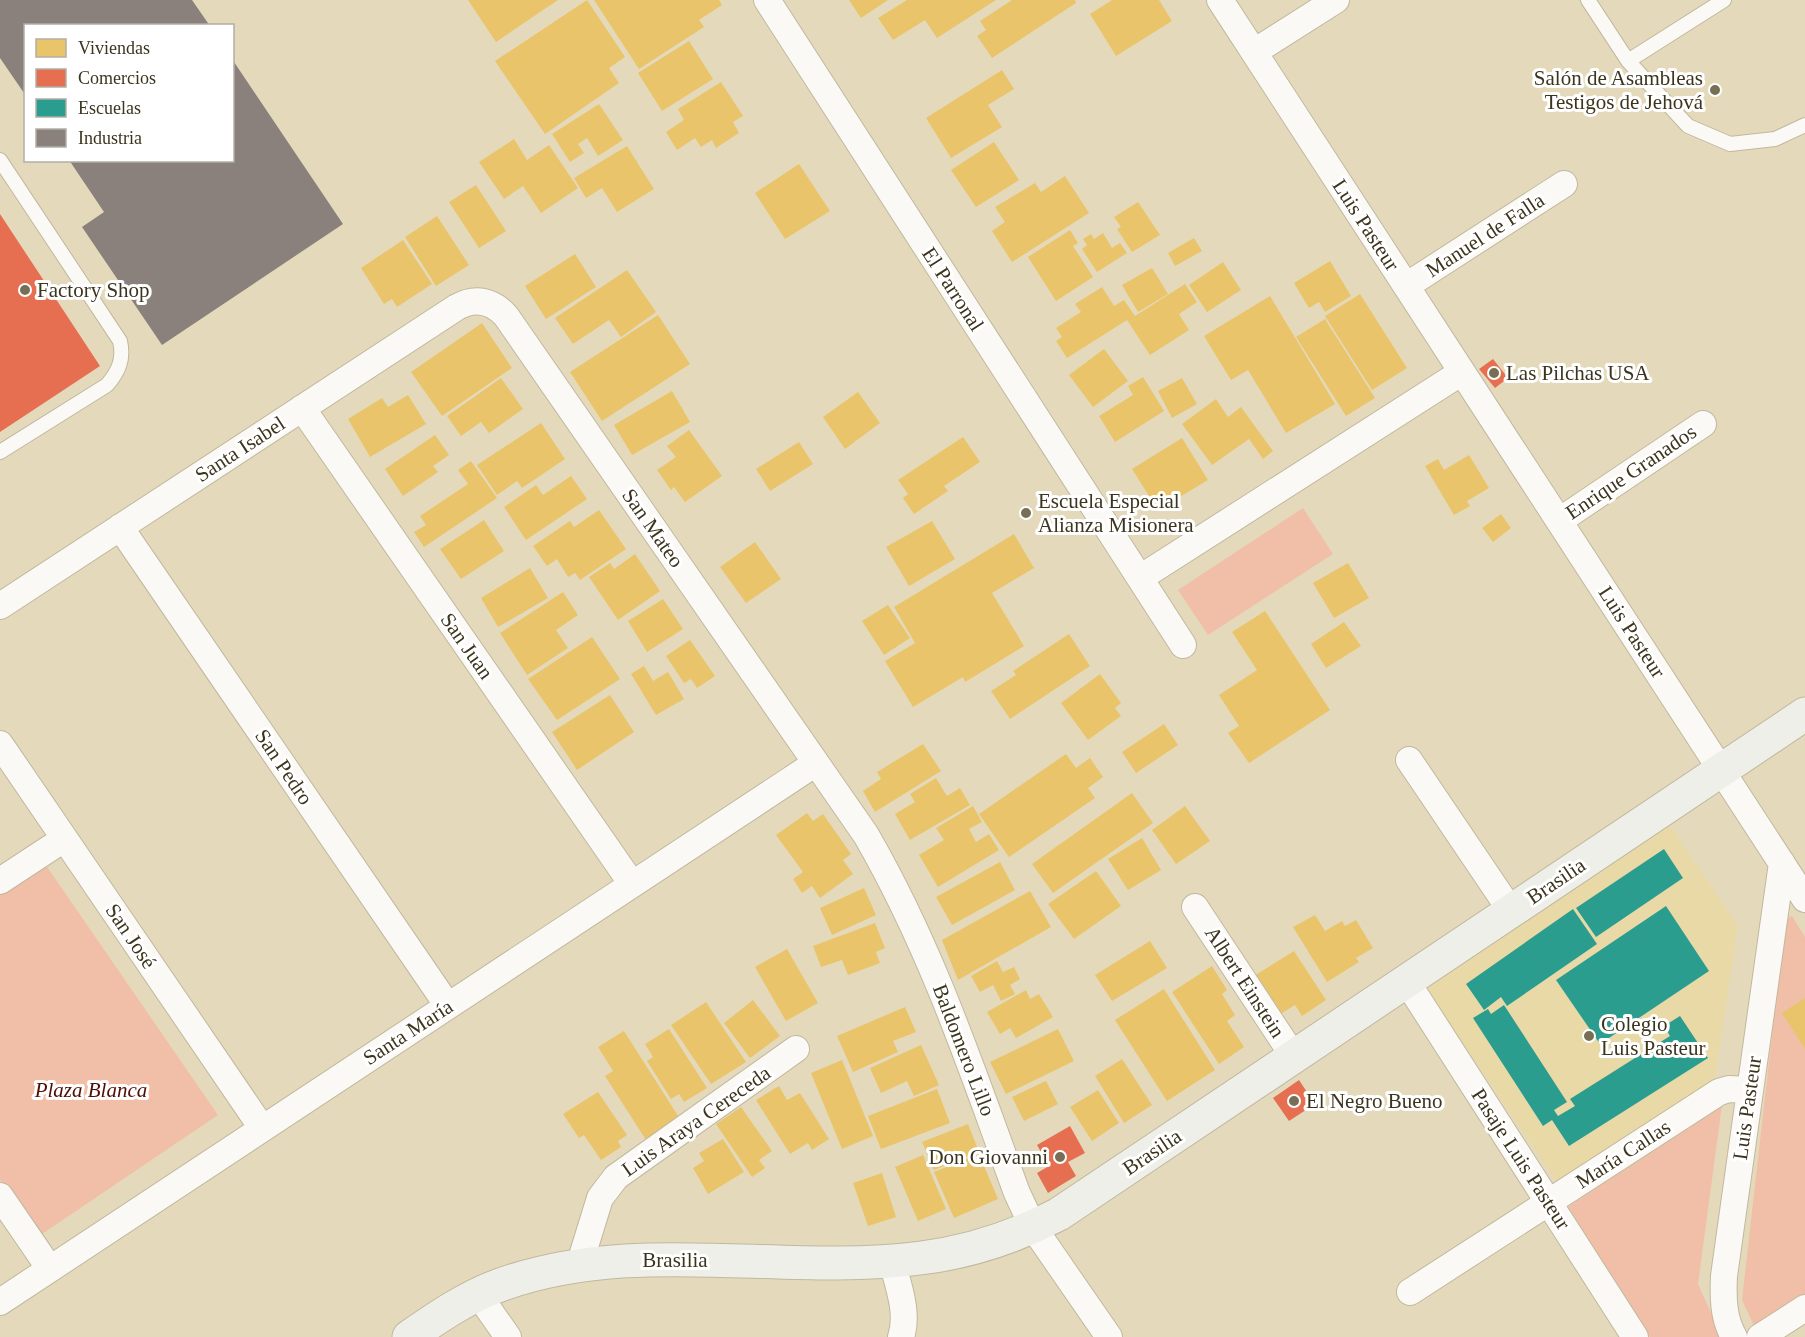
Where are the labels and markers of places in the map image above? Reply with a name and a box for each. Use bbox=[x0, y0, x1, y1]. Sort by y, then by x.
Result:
place label: Salón de Asambleas Testigos de Jehová bbox=[1534, 66, 1704, 114]
marker: Salón de Asambleas Testigos de Jehová bbox=[1708, 83, 1722, 97]
place label: Factory Shop bbox=[37, 278, 150, 302]
marker: Factory Shop bbox=[18, 283, 32, 297]
place label: Las Pilchas USA bbox=[1506, 361, 1650, 385]
marker: Las Pilchas USA bbox=[1487, 366, 1501, 380]
place label: Escuela Especial Alianza Misionera bbox=[1038, 489, 1194, 537]
marker: Escuela Especial Alianza Misionera bbox=[1019, 506, 1033, 520]
place label: Colegio Luis Pasteur bbox=[1601, 1012, 1705, 1060]
marker: Colegio Luis Pasteur bbox=[1582, 1029, 1596, 1043]
place label: El Negro Bueno bbox=[1306, 1089, 1442, 1113]
marker: El Negro Bueno bbox=[1287, 1094, 1301, 1108]
place label: Don Giovanni bbox=[928, 1145, 1048, 1169]
marker: Don Giovanni bbox=[1053, 1150, 1067, 1164]

